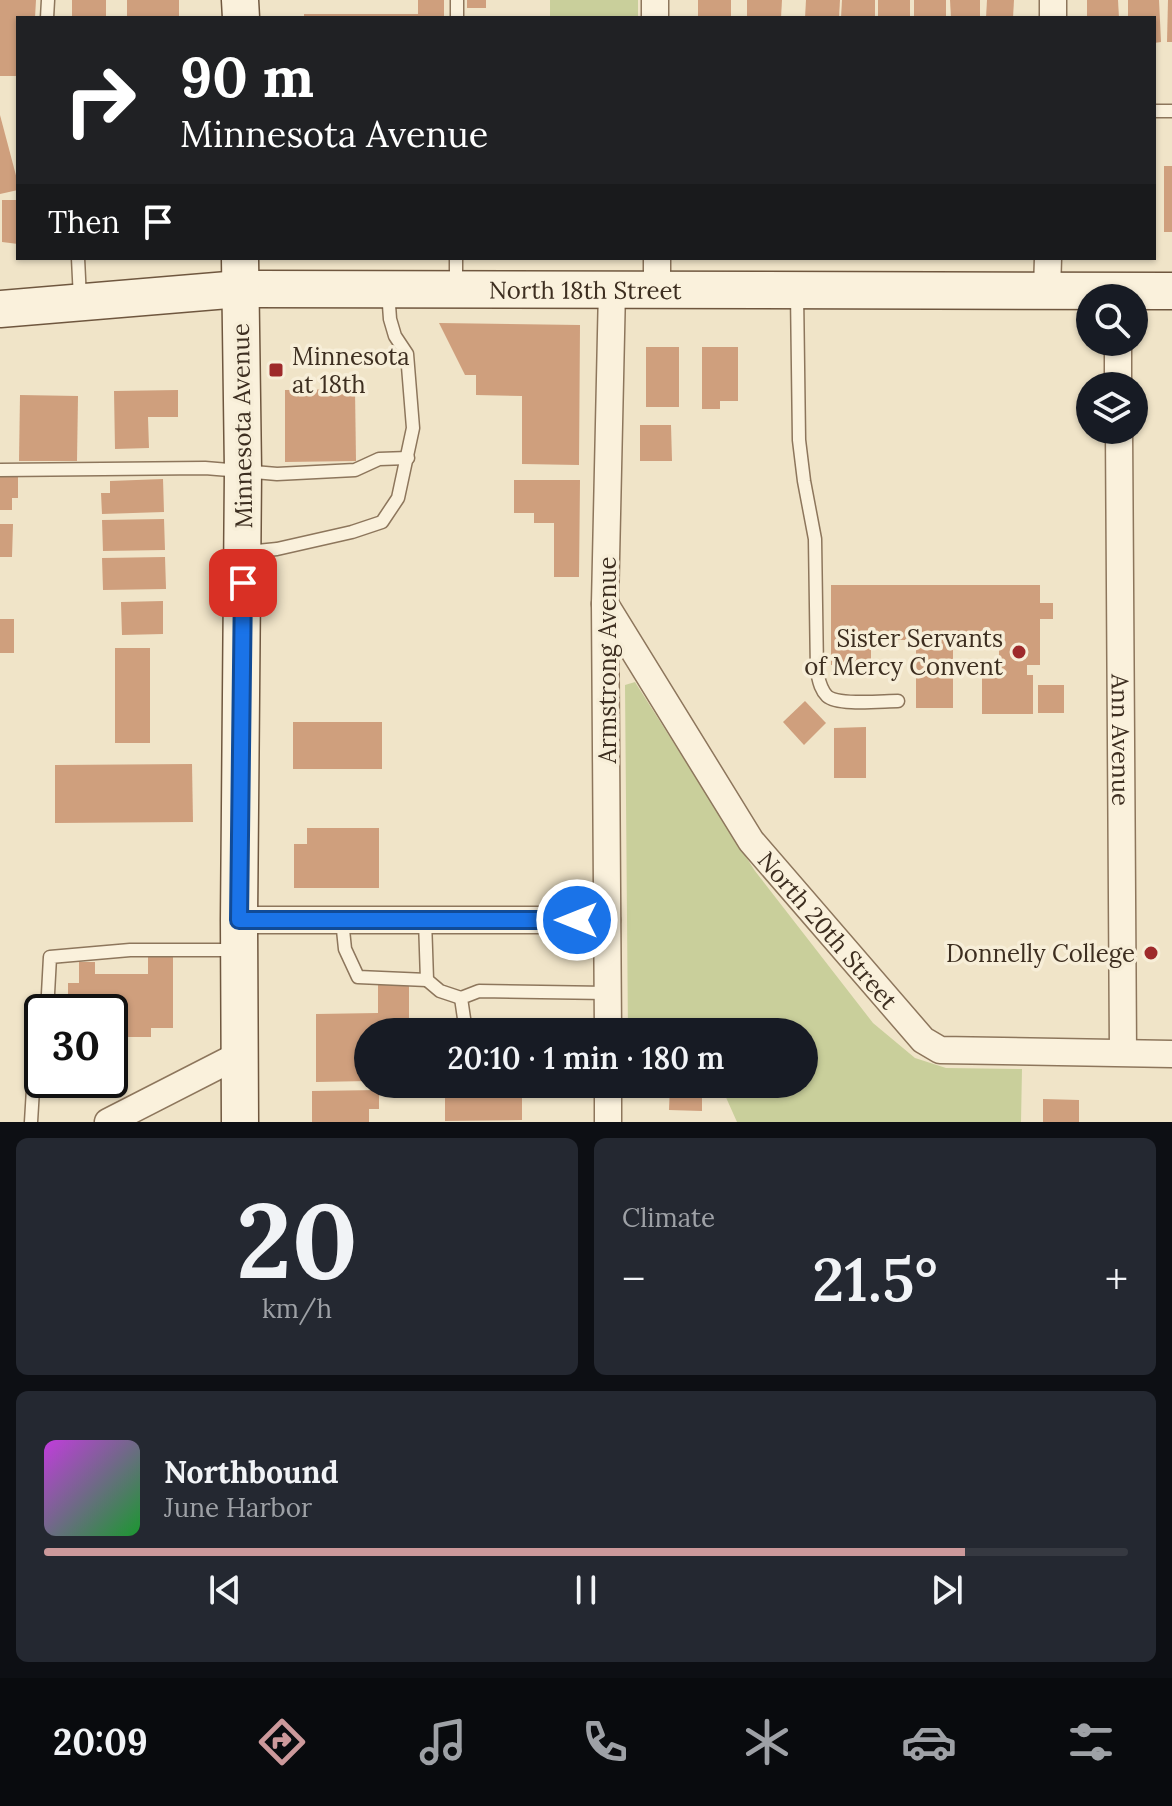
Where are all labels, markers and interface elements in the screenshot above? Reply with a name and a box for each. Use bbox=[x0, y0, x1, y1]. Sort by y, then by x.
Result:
text: 90 m bbox=[180, 41, 314, 112]
icon: right bbox=[48, 48, 152, 152]
text: Minnesota Avenue bbox=[180, 111, 488, 157]
icon: arrive bbox=[136, 200, 180, 244]
text: Then bbox=[48, 203, 120, 241]
street label: North 18th Street bbox=[489, 274, 682, 305]
map controls bbox=[1076, 284, 1148, 444]
button: search bbox=[1076, 284, 1148, 356]
street label: Minnesota Avenue bbox=[225, 323, 259, 529]
place label: Minnesota at 18th bbox=[292, 341, 410, 400]
marker: Minnesota at 18th bbox=[267, 361, 285, 379]
button: layers bbox=[1076, 372, 1148, 444]
pin bbox=[209, 549, 277, 617]
street label: Armstrong Avenue bbox=[592, 556, 623, 765]
icon: arrive bbox=[221, 561, 265, 605]
place label: Sister Servants of Mercy Convent bbox=[804, 623, 1004, 682]
marker: Sister Servants of Mercy Convent bbox=[1010, 643, 1028, 661]
street label: Ann Avenue bbox=[1105, 673, 1137, 806]
street label: North 20th Street bbox=[751, 845, 905, 1016]
position arrow bbox=[535, 878, 619, 962]
place label: Donnelly College bbox=[946, 938, 1135, 969]
marker: Donnelly College bbox=[1142, 944, 1160, 962]
speed limit sign: 30 bbox=[24, 994, 128, 1098]
text: 20:10 · 1 min · 180 m bbox=[448, 1039, 724, 1077]
text: 20 bbox=[236, 1173, 358, 1306]
text: Climate bbox=[622, 1201, 715, 1234]
text: 21.5° bbox=[812, 1241, 938, 1317]
text: − bbox=[622, 1251, 645, 1307]
text: + bbox=[1105, 1251, 1128, 1307]
text: km/h bbox=[262, 1292, 332, 1325]
text: Northbound bbox=[164, 1453, 339, 1491]
text: June Harbor bbox=[164, 1491, 312, 1524]
icon: previous bbox=[203, 1568, 247, 1612]
icon: pause bbox=[564, 1568, 608, 1612]
icon: next bbox=[925, 1568, 969, 1612]
icon: directions bbox=[254, 1714, 310, 1770]
icon: music bbox=[415, 1714, 471, 1770]
icon: phone bbox=[577, 1714, 633, 1770]
icon: climate bbox=[739, 1714, 795, 1770]
icon: car bbox=[901, 1714, 957, 1770]
icon: filters bbox=[1063, 1714, 1119, 1770]
text: 20:09 bbox=[53, 1719, 148, 1765]

